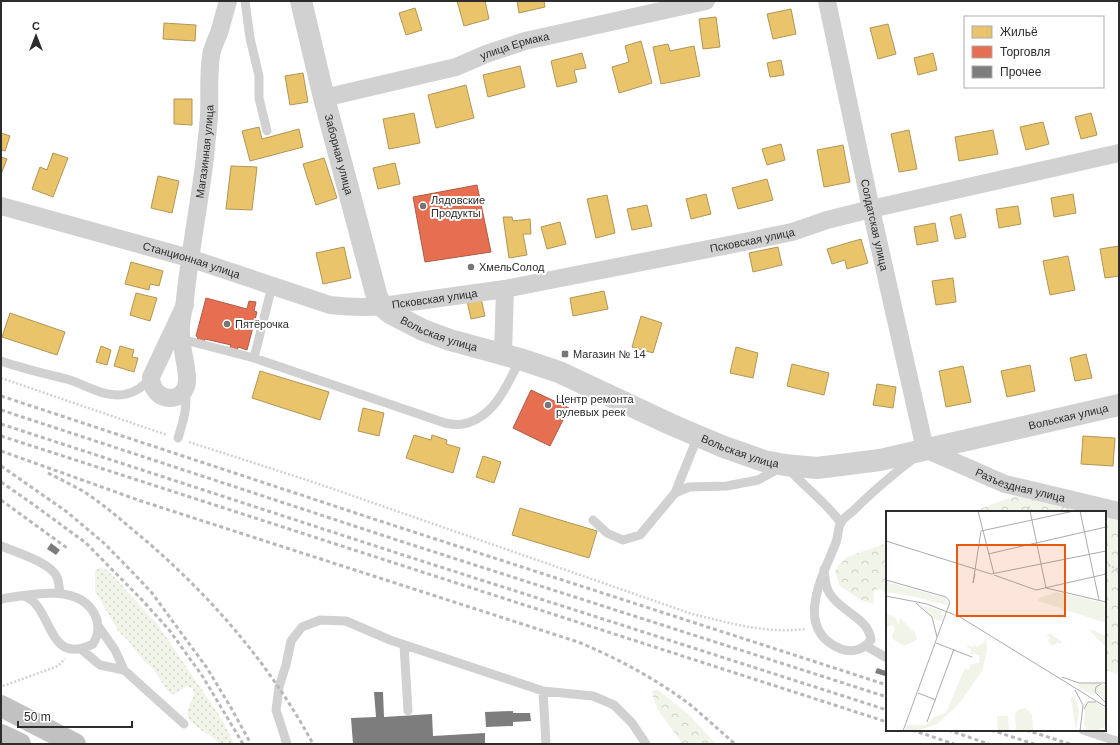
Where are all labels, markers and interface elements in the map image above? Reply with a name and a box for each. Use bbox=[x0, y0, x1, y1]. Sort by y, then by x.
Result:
north arrow bbox=[16, 16, 56, 56]
legend bbox=[964, 16, 1104, 88]
text: С bbox=[32, 20, 40, 32]
text: Жильё bbox=[1000, 25, 1038, 39]
street label: улица Ермака bbox=[478, 30, 551, 62]
text: Торговля bbox=[1000, 45, 1050, 59]
text: Прочее bbox=[1000, 65, 1042, 79]
street label: Магазинная улица bbox=[193, 104, 215, 199]
street label: Заборная улица bbox=[323, 113, 356, 197]
street label: Солдатская улица bbox=[859, 178, 891, 273]
place label: Лядовские Продукты bbox=[431, 194, 485, 219]
marker: Лядовские Продукты bbox=[418, 201, 428, 211]
street label: Псковская улица bbox=[709, 225, 797, 255]
street label: Станционная улица bbox=[141, 240, 243, 281]
place label: ХмельСолод bbox=[479, 261, 545, 273]
marker: ХмельСолод bbox=[466, 262, 476, 272]
street label: Псковская улица bbox=[391, 287, 479, 311]
street label: Вольская улица bbox=[399, 314, 480, 353]
place label: Пятёрочка bbox=[235, 318, 290, 330]
marker: Пятёрочка bbox=[222, 319, 232, 329]
place label: Магазин № 14 bbox=[573, 348, 646, 360]
marker: Магазин № 14 bbox=[560, 349, 570, 359]
place label: Центр ремонта рулевых реек bbox=[556, 393, 634, 418]
marker: Центр ремонта рулевых реек bbox=[543, 400, 553, 410]
street label: Вольская улица bbox=[1027, 401, 1110, 432]
street label: Вольская улица bbox=[699, 432, 781, 470]
street label: Разъездная улица bbox=[974, 466, 1067, 504]
inset map bbox=[886, 511, 1106, 731]
scale bar bbox=[18, 703, 132, 729]
text: 50 m bbox=[24, 710, 51, 724]

